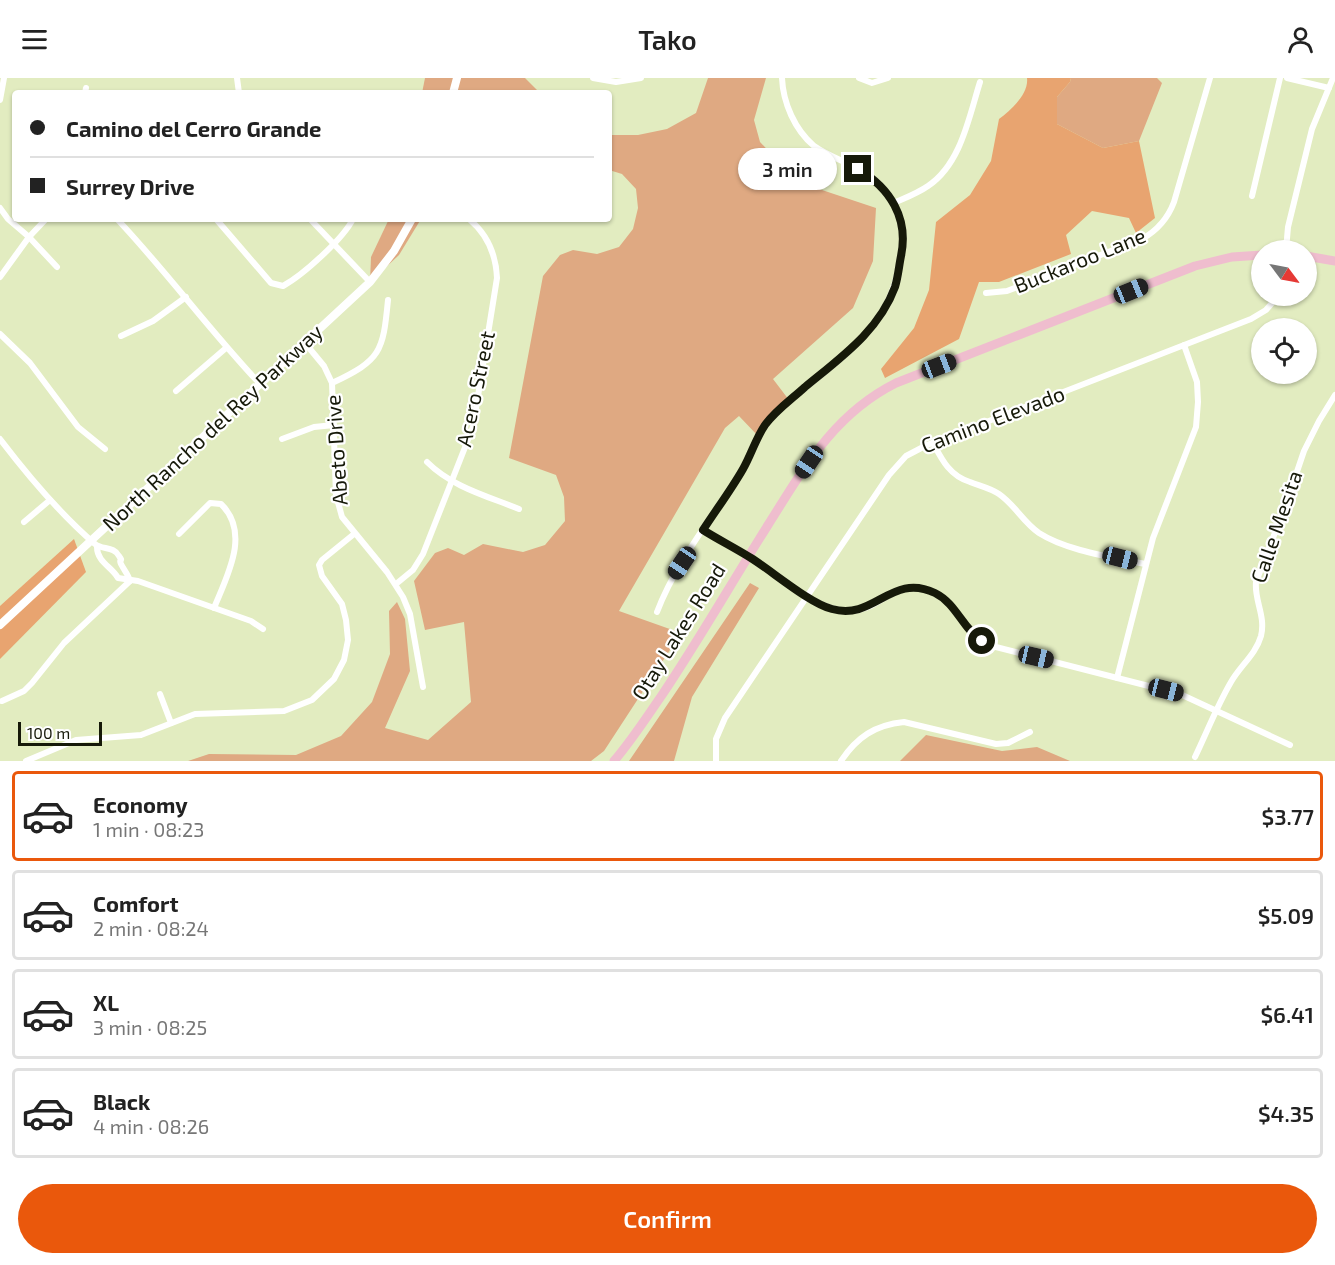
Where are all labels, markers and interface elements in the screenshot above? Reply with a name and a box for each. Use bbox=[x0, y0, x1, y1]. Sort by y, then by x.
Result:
icon: menu bbox=[18, 23, 51, 56]
text: Tako bbox=[638, 23, 697, 55]
icon: person bbox=[1284, 23, 1317, 56]
text: Camino del Cerro Grande bbox=[66, 115, 321, 141]
callout: 3 min bbox=[738, 148, 837, 190]
route end bbox=[844, 155, 871, 182]
text: 3 min bbox=[762, 157, 813, 181]
text: Surrey Drive bbox=[66, 173, 195, 199]
street label: Buckaroo Lane bbox=[1010, 222, 1149, 297]
north arrow bbox=[1251, 240, 1317, 306]
map controls bbox=[1251, 240, 1317, 384]
car bbox=[1111, 276, 1151, 306]
street label: North Rancho del Rey Parkway bbox=[97, 318, 327, 536]
button: locate bbox=[1251, 318, 1317, 384]
street label: Acero Street bbox=[450, 329, 499, 449]
car bbox=[919, 351, 959, 381]
street label: Camino Elevado bbox=[917, 380, 1068, 457]
street label: Abeto Drive bbox=[319, 394, 352, 506]
car bbox=[791, 442, 827, 482]
street label: Calle Mesita bbox=[1245, 467, 1306, 586]
car bbox=[664, 543, 700, 583]
car bbox=[1100, 545, 1140, 571]
street label: Otay Lakes Road bbox=[626, 558, 730, 704]
route start bbox=[968, 627, 995, 654]
car bbox=[1016, 644, 1056, 670]
car bbox=[1146, 677, 1186, 703]
scale bar bbox=[18, 719, 102, 746]
text: 100 m bbox=[27, 723, 70, 742]
icon: car bbox=[21, 789, 75, 843]
text: Economy bbox=[93, 791, 188, 817]
text: $3.77 bbox=[1262, 803, 1314, 829]
text: 1 min · 08:23 bbox=[93, 817, 204, 841]
icon: car bbox=[21, 888, 75, 942]
text: Comfort bbox=[93, 890, 178, 916]
text: $5.09 bbox=[1258, 902, 1314, 928]
text: 2 min · 08:24 bbox=[93, 916, 209, 940]
icon: car bbox=[21, 987, 75, 1041]
text: XL bbox=[93, 989, 119, 1015]
text: $6.41 bbox=[1260, 1001, 1314, 1027]
text: 3 min · 08:25 bbox=[93, 1015, 207, 1039]
icon: car bbox=[21, 1086, 75, 1140]
text: Black bbox=[93, 1088, 150, 1114]
text: $4.35 bbox=[1258, 1100, 1314, 1126]
text: 4 min · 08:26 bbox=[93, 1114, 209, 1138]
button: Confirm bbox=[18, 1184, 1317, 1253]

